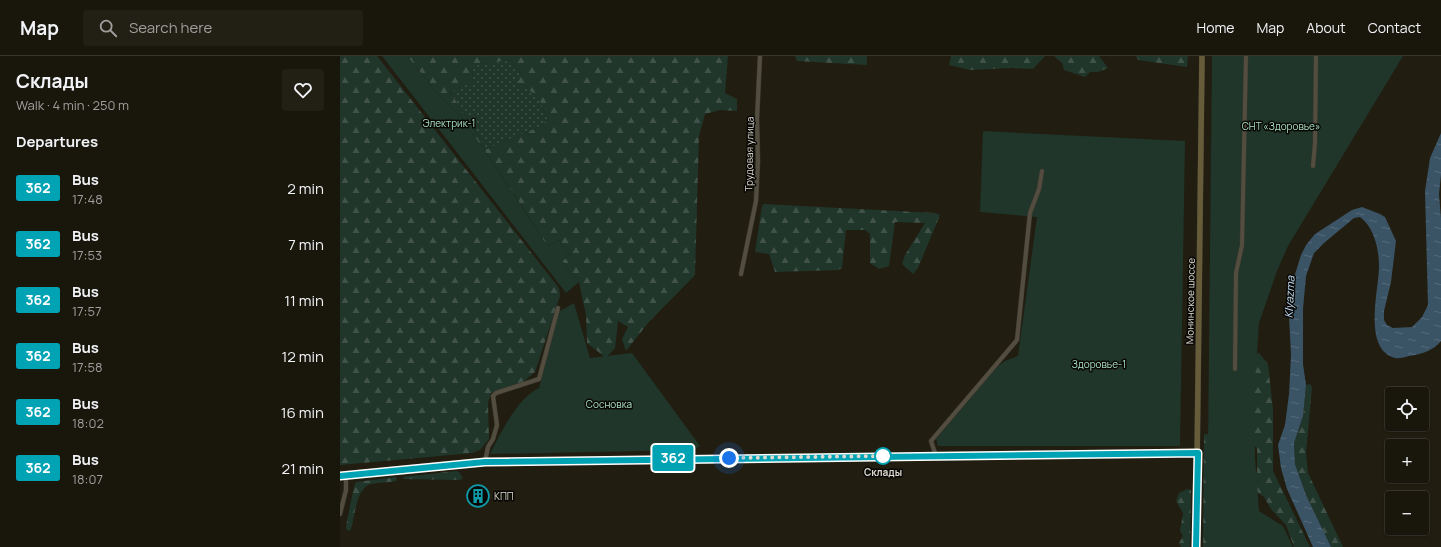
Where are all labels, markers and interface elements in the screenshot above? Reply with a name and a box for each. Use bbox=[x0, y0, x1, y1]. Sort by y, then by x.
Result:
search box bbox=[83, 10, 363, 46]
text: Map bbox=[20, 15, 59, 41]
icon: search bbox=[97, 17, 119, 39]
text: Search here bbox=[129, 17, 212, 38]
text: Home bbox=[1197, 18, 1234, 37]
text: Map bbox=[1256, 18, 1284, 37]
text: About bbox=[1306, 18, 1346, 37]
text: Contact bbox=[1368, 18, 1421, 37]
text: Склады bbox=[16, 68, 89, 94]
button: heart bbox=[282, 69, 324, 111]
text: Walk · 4 min · 250 m bbox=[16, 96, 129, 114]
park label: Электрик-1 bbox=[422, 116, 476, 130]
street label: Трудовая улица bbox=[741, 116, 757, 192]
park label: СНТ «Здоровье» bbox=[1242, 119, 1320, 133]
text: Departures bbox=[16, 131, 98, 152]
text: Bus bbox=[72, 169, 99, 190]
text: 362 bbox=[25, 178, 51, 197]
text: 2 min bbox=[287, 178, 324, 199]
text: 17:48 bbox=[72, 190, 103, 208]
text: Bus bbox=[72, 225, 99, 246]
text: 362 bbox=[25, 234, 51, 253]
text: 7 min bbox=[288, 234, 324, 255]
text: 17:53 bbox=[72, 246, 102, 264]
street label: Монинское шоссе bbox=[1182, 258, 1198, 344]
water label: Klyazma bbox=[1280, 275, 1298, 318]
text: Bus bbox=[72, 281, 99, 302]
text: 362 bbox=[25, 290, 51, 309]
text: 11 min bbox=[284, 290, 324, 311]
text: 17:57 bbox=[72, 302, 102, 320]
text: Bus bbox=[72, 337, 99, 358]
text: 362 bbox=[25, 346, 51, 365]
text: 12 min bbox=[281, 346, 324, 367]
park label: Здоровье-1 bbox=[1072, 357, 1126, 371]
text: 17:58 bbox=[72, 358, 103, 376]
map controls bbox=[1385, 387, 1429, 535]
button: locate bbox=[1385, 387, 1429, 431]
text: Bus bbox=[72, 393, 99, 414]
park label: Сосновка bbox=[586, 397, 632, 411]
text: 362 bbox=[25, 402, 51, 421]
text: 16 min bbox=[281, 402, 324, 423]
text: 18:02 bbox=[72, 414, 104, 432]
button: + bbox=[1385, 439, 1429, 483]
line badge: 362 bbox=[650, 445, 696, 471]
marker: Склады bbox=[874, 447, 892, 465]
text: 362 bbox=[660, 448, 686, 467]
your location bbox=[719, 448, 739, 468]
text: Bus bbox=[72, 449, 99, 470]
text: 362 bbox=[25, 458, 51, 477]
text: 21 min bbox=[281, 458, 324, 479]
place label: Склады bbox=[864, 465, 902, 479]
text: 18:07 bbox=[72, 470, 103, 488]
building icon: КПП bbox=[465, 483, 491, 509]
place label: КПП bbox=[494, 489, 514, 503]
button: − bbox=[1385, 491, 1429, 535]

